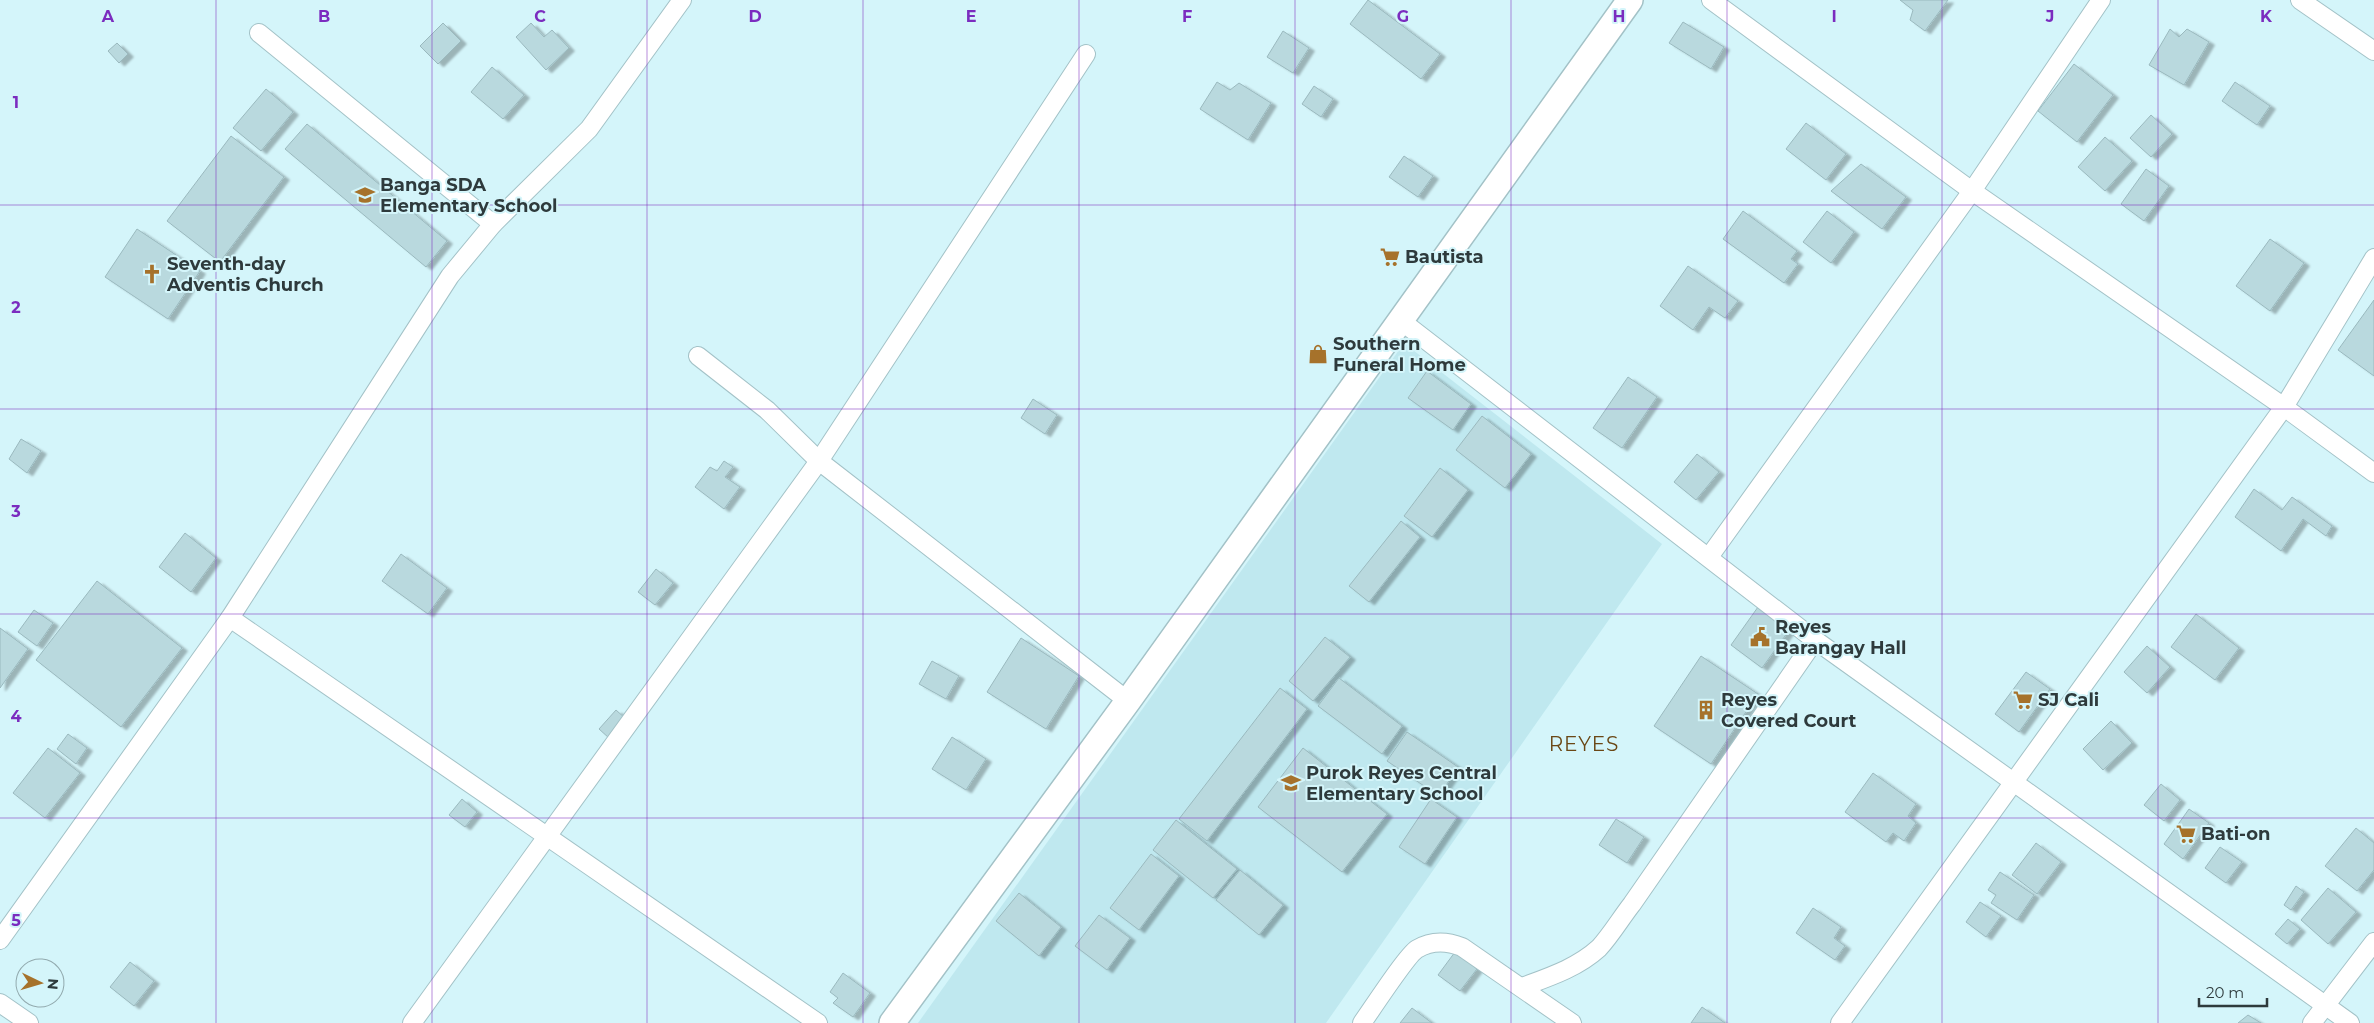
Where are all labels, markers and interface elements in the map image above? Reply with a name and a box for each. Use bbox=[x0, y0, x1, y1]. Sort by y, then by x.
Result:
text: A bbox=[101, 7, 115, 26]
text: B bbox=[318, 7, 330, 26]
text: C bbox=[534, 7, 546, 26]
text: D bbox=[748, 7, 762, 26]
text: E bbox=[966, 7, 976, 26]
text: F bbox=[1182, 7, 1192, 26]
text: G bbox=[1397, 7, 1409, 26]
text: H bbox=[1613, 7, 1625, 26]
text: I bbox=[1831, 7, 1837, 26]
text: J bbox=[2045, 7, 2054, 26]
text: K bbox=[2260, 7, 2273, 26]
text: 1 bbox=[13, 93, 19, 112]
place label: Banga SDA Elementary School bbox=[380, 174, 557, 217]
school or university icon: Banga SDA Elementary School bbox=[354, 184, 376, 206]
supermarket icon: Bautista bbox=[1379, 246, 1401, 268]
place label: Bautista bbox=[1405, 246, 1484, 268]
place label: Seventh-day Adventis Church bbox=[166, 253, 324, 296]
church icon: Seventh-day Adventis Church bbox=[141, 263, 163, 285]
text: 2 bbox=[11, 298, 21, 317]
place label: Southern Funeral Home bbox=[1333, 333, 1466, 376]
shop icon: Southern Funeral Home bbox=[1307, 343, 1329, 365]
text: 3 bbox=[10, 502, 21, 521]
place label: Reyes Barangay Hall bbox=[1775, 616, 1906, 659]
public building icon: Reyes Barangay Hall bbox=[1749, 626, 1771, 648]
place label: Reyes Covered Court bbox=[1721, 689, 1856, 732]
supermarket icon: SJ Cali bbox=[2012, 689, 2034, 711]
place label: SJ Cali bbox=[2038, 689, 2099, 711]
building icon: Reyes Covered Court bbox=[1695, 699, 1717, 721]
text: 4 bbox=[10, 707, 22, 726]
district label: REYES bbox=[1549, 732, 1619, 756]
place label: Purok Reyes Central Elementary School bbox=[1306, 762, 1497, 805]
school or university icon: Purok Reyes Central Elementary School bbox=[1280, 772, 1302, 794]
supermarket icon: Bati-on bbox=[2175, 823, 2197, 845]
place label: Bati-on bbox=[2201, 823, 2270, 845]
text: 5 bbox=[11, 911, 21, 930]
north arrow bbox=[15, 958, 65, 1008]
scale bar bbox=[2199, 976, 2266, 1008]
text: N bbox=[43, 978, 62, 991]
text: 20 m bbox=[2206, 983, 2244, 1002]

